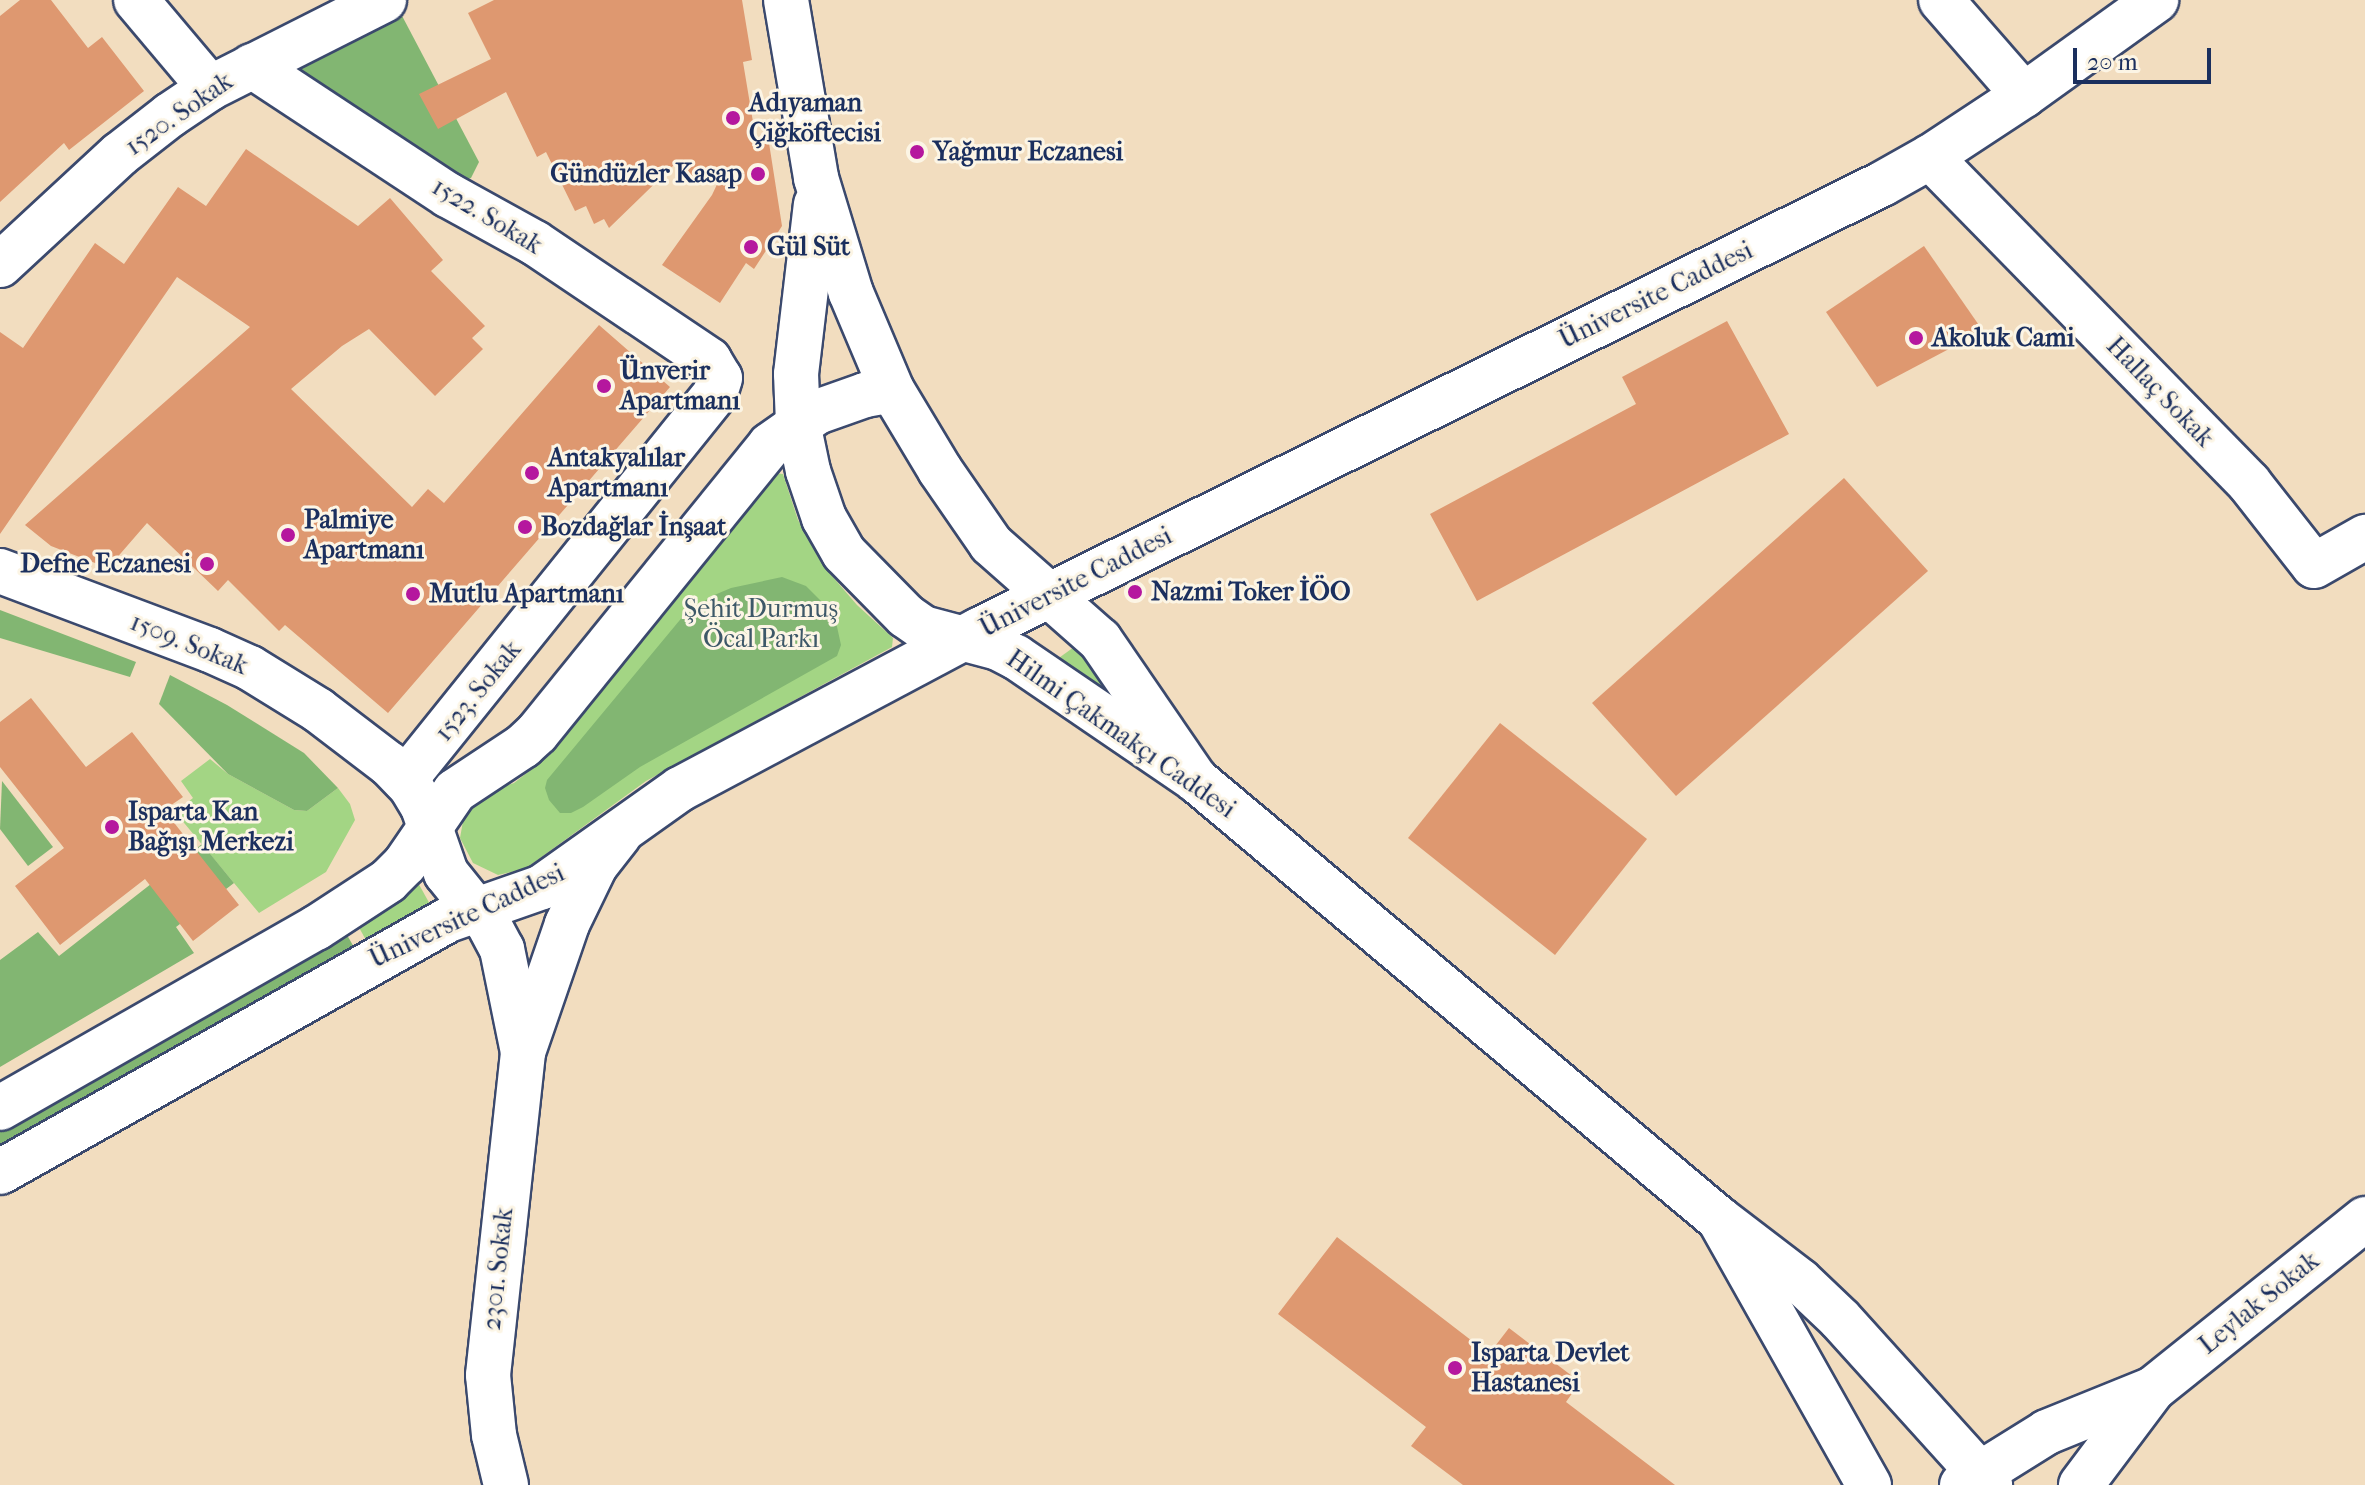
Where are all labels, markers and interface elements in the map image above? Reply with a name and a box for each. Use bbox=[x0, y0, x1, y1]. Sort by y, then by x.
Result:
scale bar bbox=[2077, 32, 2215, 82]
text: 20 m bbox=[2087, 48, 2138, 76]
street label: 1520. Sokak bbox=[119, 66, 239, 162]
place label: Adıyaman Çiğköftecisi bbox=[749, 87, 881, 148]
marker: Adıyaman Çiğköftecisi bbox=[724, 109, 742, 127]
place label: Yağmur Eczanesi bbox=[933, 136, 1123, 168]
marker: Yağmur Eczanesi bbox=[908, 143, 926, 161]
place label: Gündüzler Kasap bbox=[550, 158, 742, 190]
marker: Gündüzler Kasap bbox=[749, 165, 767, 183]
street label: 1522. Sokak bbox=[426, 171, 548, 261]
place label: Gül Süt bbox=[767, 231, 850, 263]
street label: Üniversite Caddesi bbox=[1554, 235, 1758, 355]
marker: Gül Süt bbox=[742, 238, 760, 256]
place label: Akoluk Cami bbox=[1932, 322, 2074, 354]
marker: Akoluk Cami bbox=[1907, 329, 1925, 347]
street label: Hallaç Sokak bbox=[2100, 330, 2220, 454]
place label: Ünverir Apartmanı bbox=[620, 355, 740, 416]
marker: Ünverir Apartmanı bbox=[595, 377, 613, 395]
place label: Antakyalılar Apartmanı bbox=[548, 442, 685, 504]
marker: Antakyalılar Apartmanı bbox=[523, 464, 541, 482]
place label: Palmiye Apartmanı bbox=[304, 504, 424, 566]
place label: Bozdağlar İnşaat bbox=[541, 511, 727, 543]
marker: Bozdağlar İnşaat bbox=[516, 518, 534, 536]
street label: Üniversite Caddesi bbox=[975, 520, 1177, 644]
marker: Palmiye Apartmanı bbox=[279, 526, 297, 544]
place label: Defne Eczanesi bbox=[20, 548, 191, 580]
marker: Defne Eczanesi bbox=[198, 555, 216, 573]
place label: Nazmi Toker İÖO bbox=[1151, 576, 1350, 608]
place label: Mutlu Apartmanı bbox=[429, 578, 624, 610]
marker: Nazmi Toker İÖO bbox=[1126, 583, 1144, 601]
marker: Mutlu Apartmanı bbox=[404, 585, 422, 603]
park label: Şehit Durmuş Öcal Parkı bbox=[684, 593, 838, 654]
street label: 1509. Sokak bbox=[126, 606, 252, 682]
street label: 1523. Sokak bbox=[428, 634, 528, 748]
street label: Hilmi Çakmakçı Caddesi bbox=[1000, 643, 1242, 825]
place label: Isparta Kan Bağışı Merkezi bbox=[128, 796, 294, 858]
marker: Isparta Kan Bağışı Merkezi bbox=[103, 818, 121, 836]
street label: Üniversite Caddesi bbox=[364, 857, 570, 975]
street label: 2301. Sokak bbox=[476, 1206, 520, 1332]
street label: Leylak Sokak bbox=[2193, 1245, 2325, 1361]
place label: Isparta Devlet Hastanesi bbox=[1471, 1337, 1629, 1398]
marker: Isparta Devlet Hastanesi bbox=[1446, 1359, 1464, 1377]

